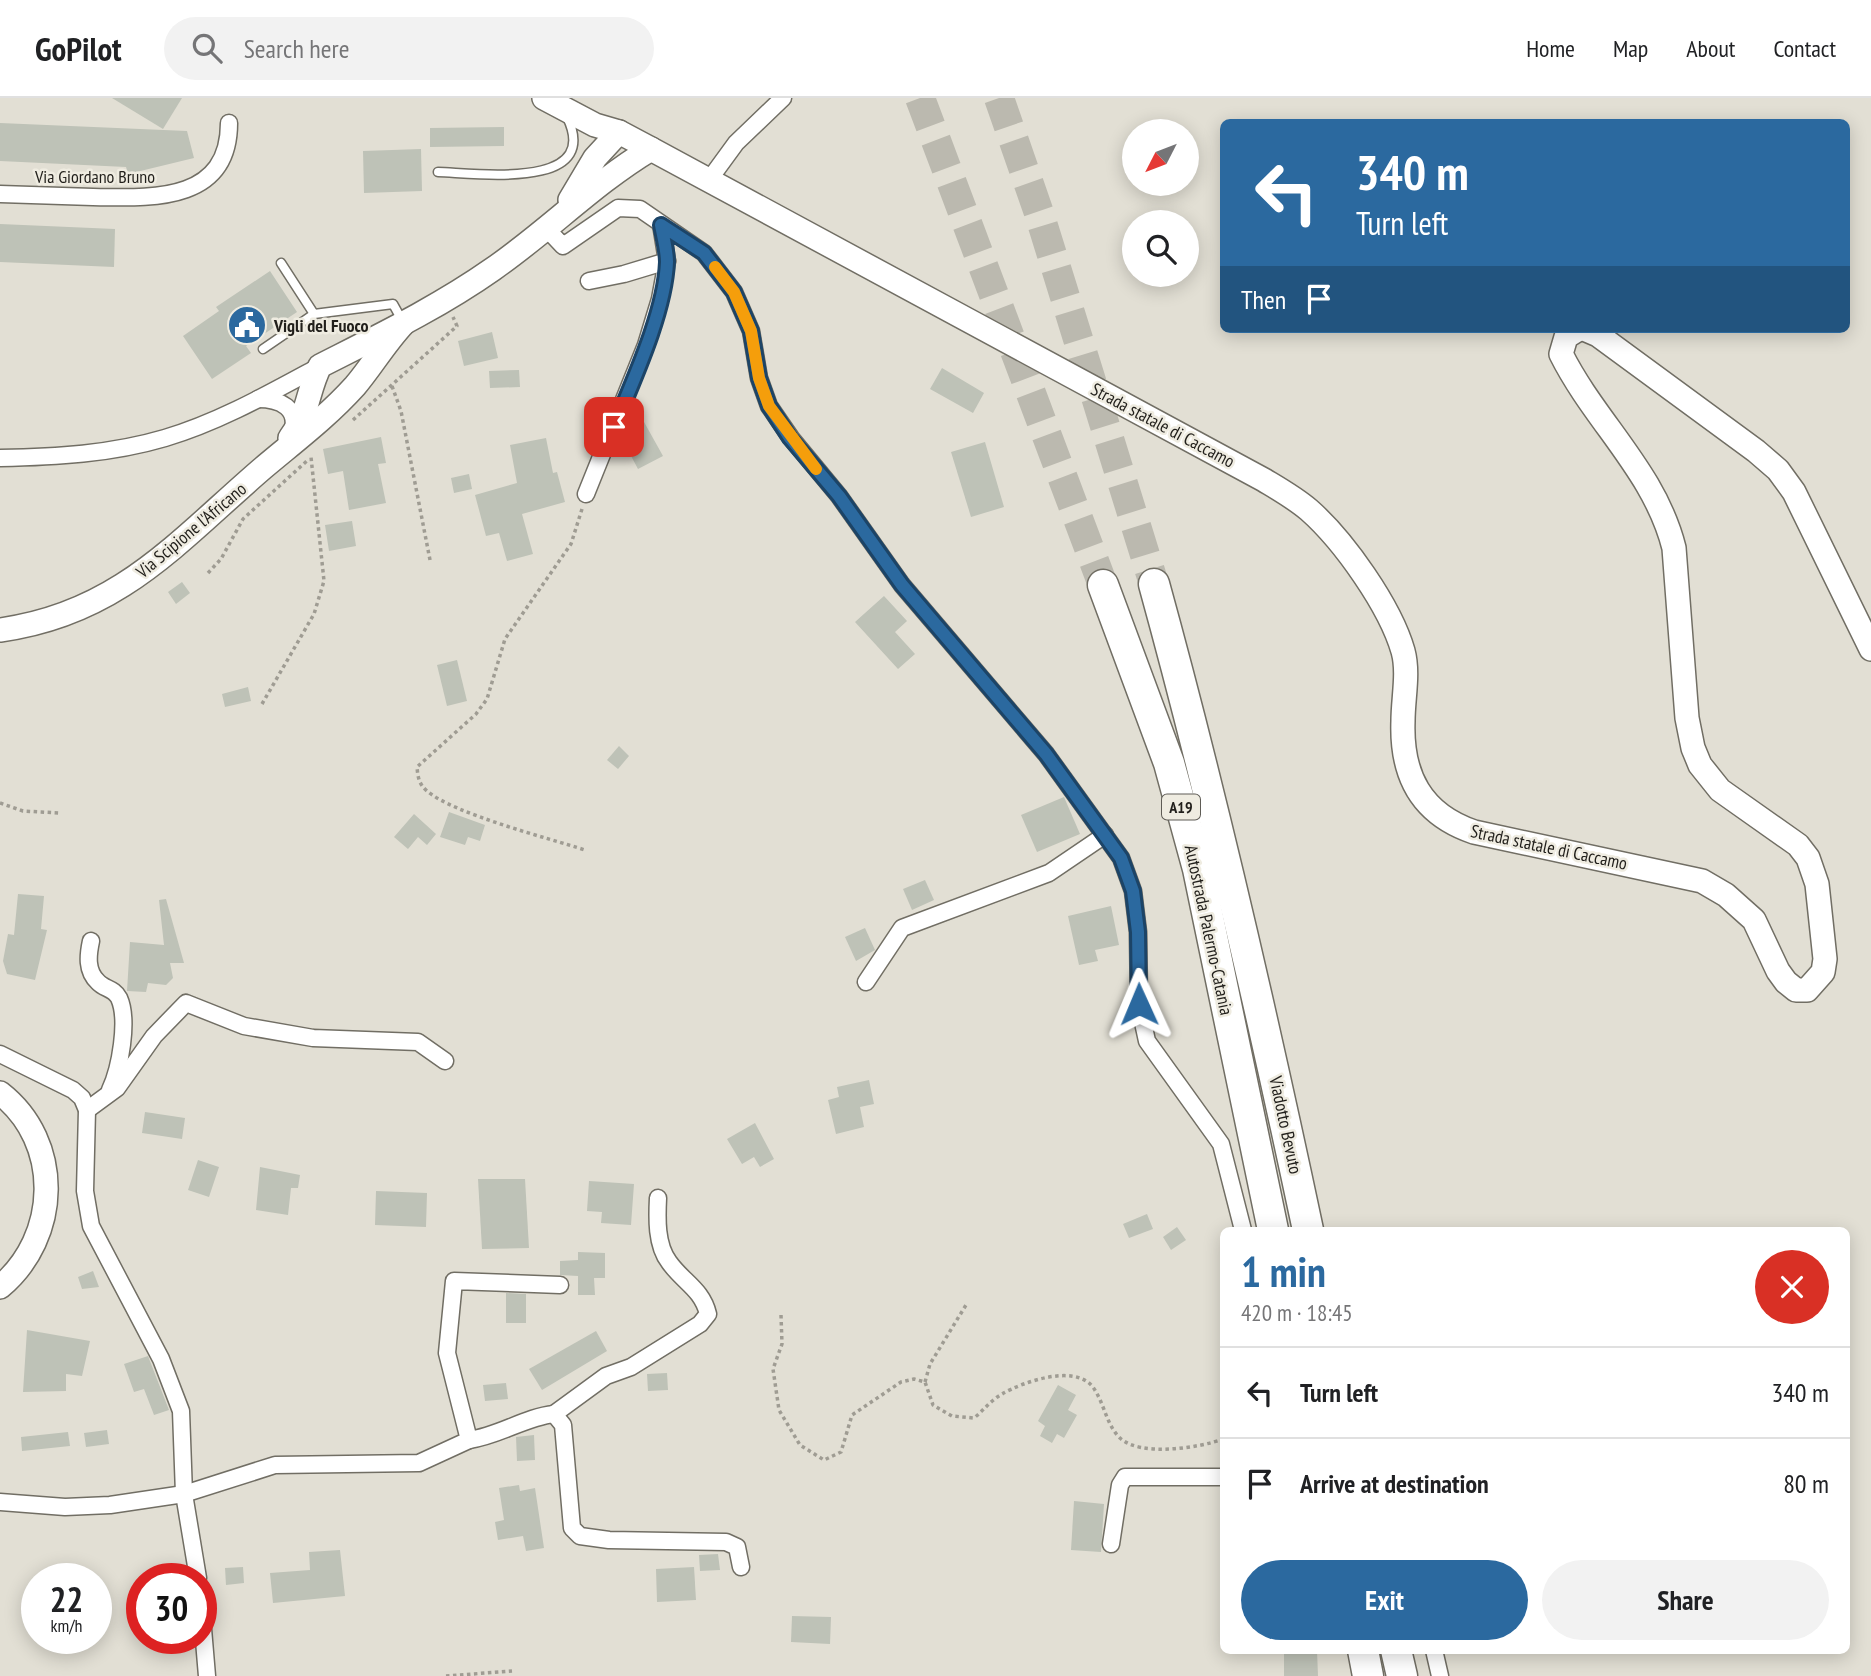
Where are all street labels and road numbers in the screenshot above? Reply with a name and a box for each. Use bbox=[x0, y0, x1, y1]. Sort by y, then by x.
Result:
street label: Via Giordano Bruno bbox=[34, 165, 155, 188]
street label: Strada statale di Caccamo bbox=[1087, 377, 1239, 473]
street label: Via Scipione l'Africano bbox=[130, 477, 251, 583]
road number: A19 bbox=[1162, 794, 1200, 820]
street label: Strada statale di Caccamo bbox=[1469, 819, 1630, 875]
street label: Autostrada Palermo-Catania bbox=[1180, 843, 1238, 1017]
street label: Viadotto Bevuto bbox=[1264, 1073, 1308, 1176]

